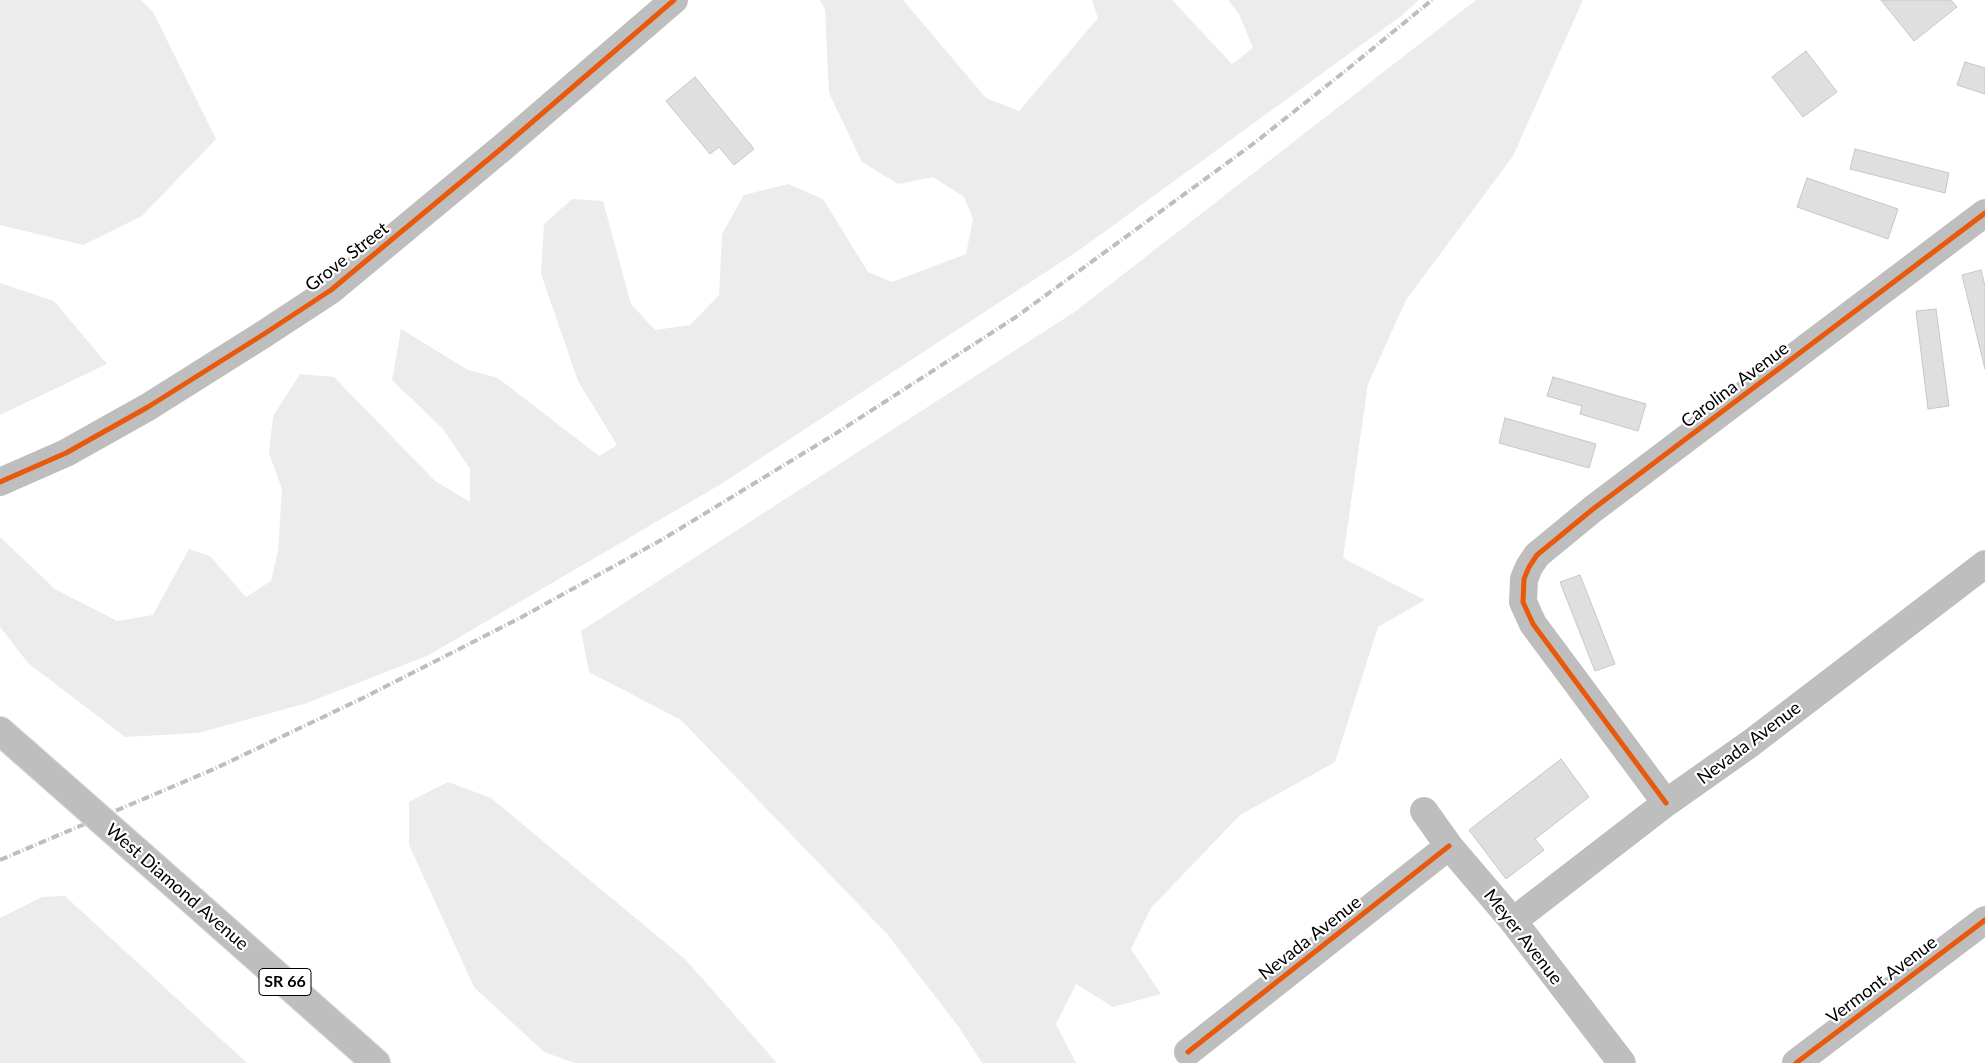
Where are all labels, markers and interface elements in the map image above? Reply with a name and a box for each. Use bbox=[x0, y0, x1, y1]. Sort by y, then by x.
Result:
street label: Grove Street bbox=[301, 218, 393, 296]
street label: Carolina Avenue bbox=[1677, 338, 1793, 432]
street label: Nevada Avenue bbox=[1693, 697, 1805, 789]
street label: West Diamond Avenue bbox=[101, 819, 253, 955]
street label: Meyer Avenue bbox=[1479, 885, 1567, 989]
street label: Nevada Avenue bbox=[1254, 891, 1366, 985]
street label: Vermont Avenue bbox=[1823, 932, 1941, 1028]
road number: SR 66 bbox=[259, 969, 311, 996]

